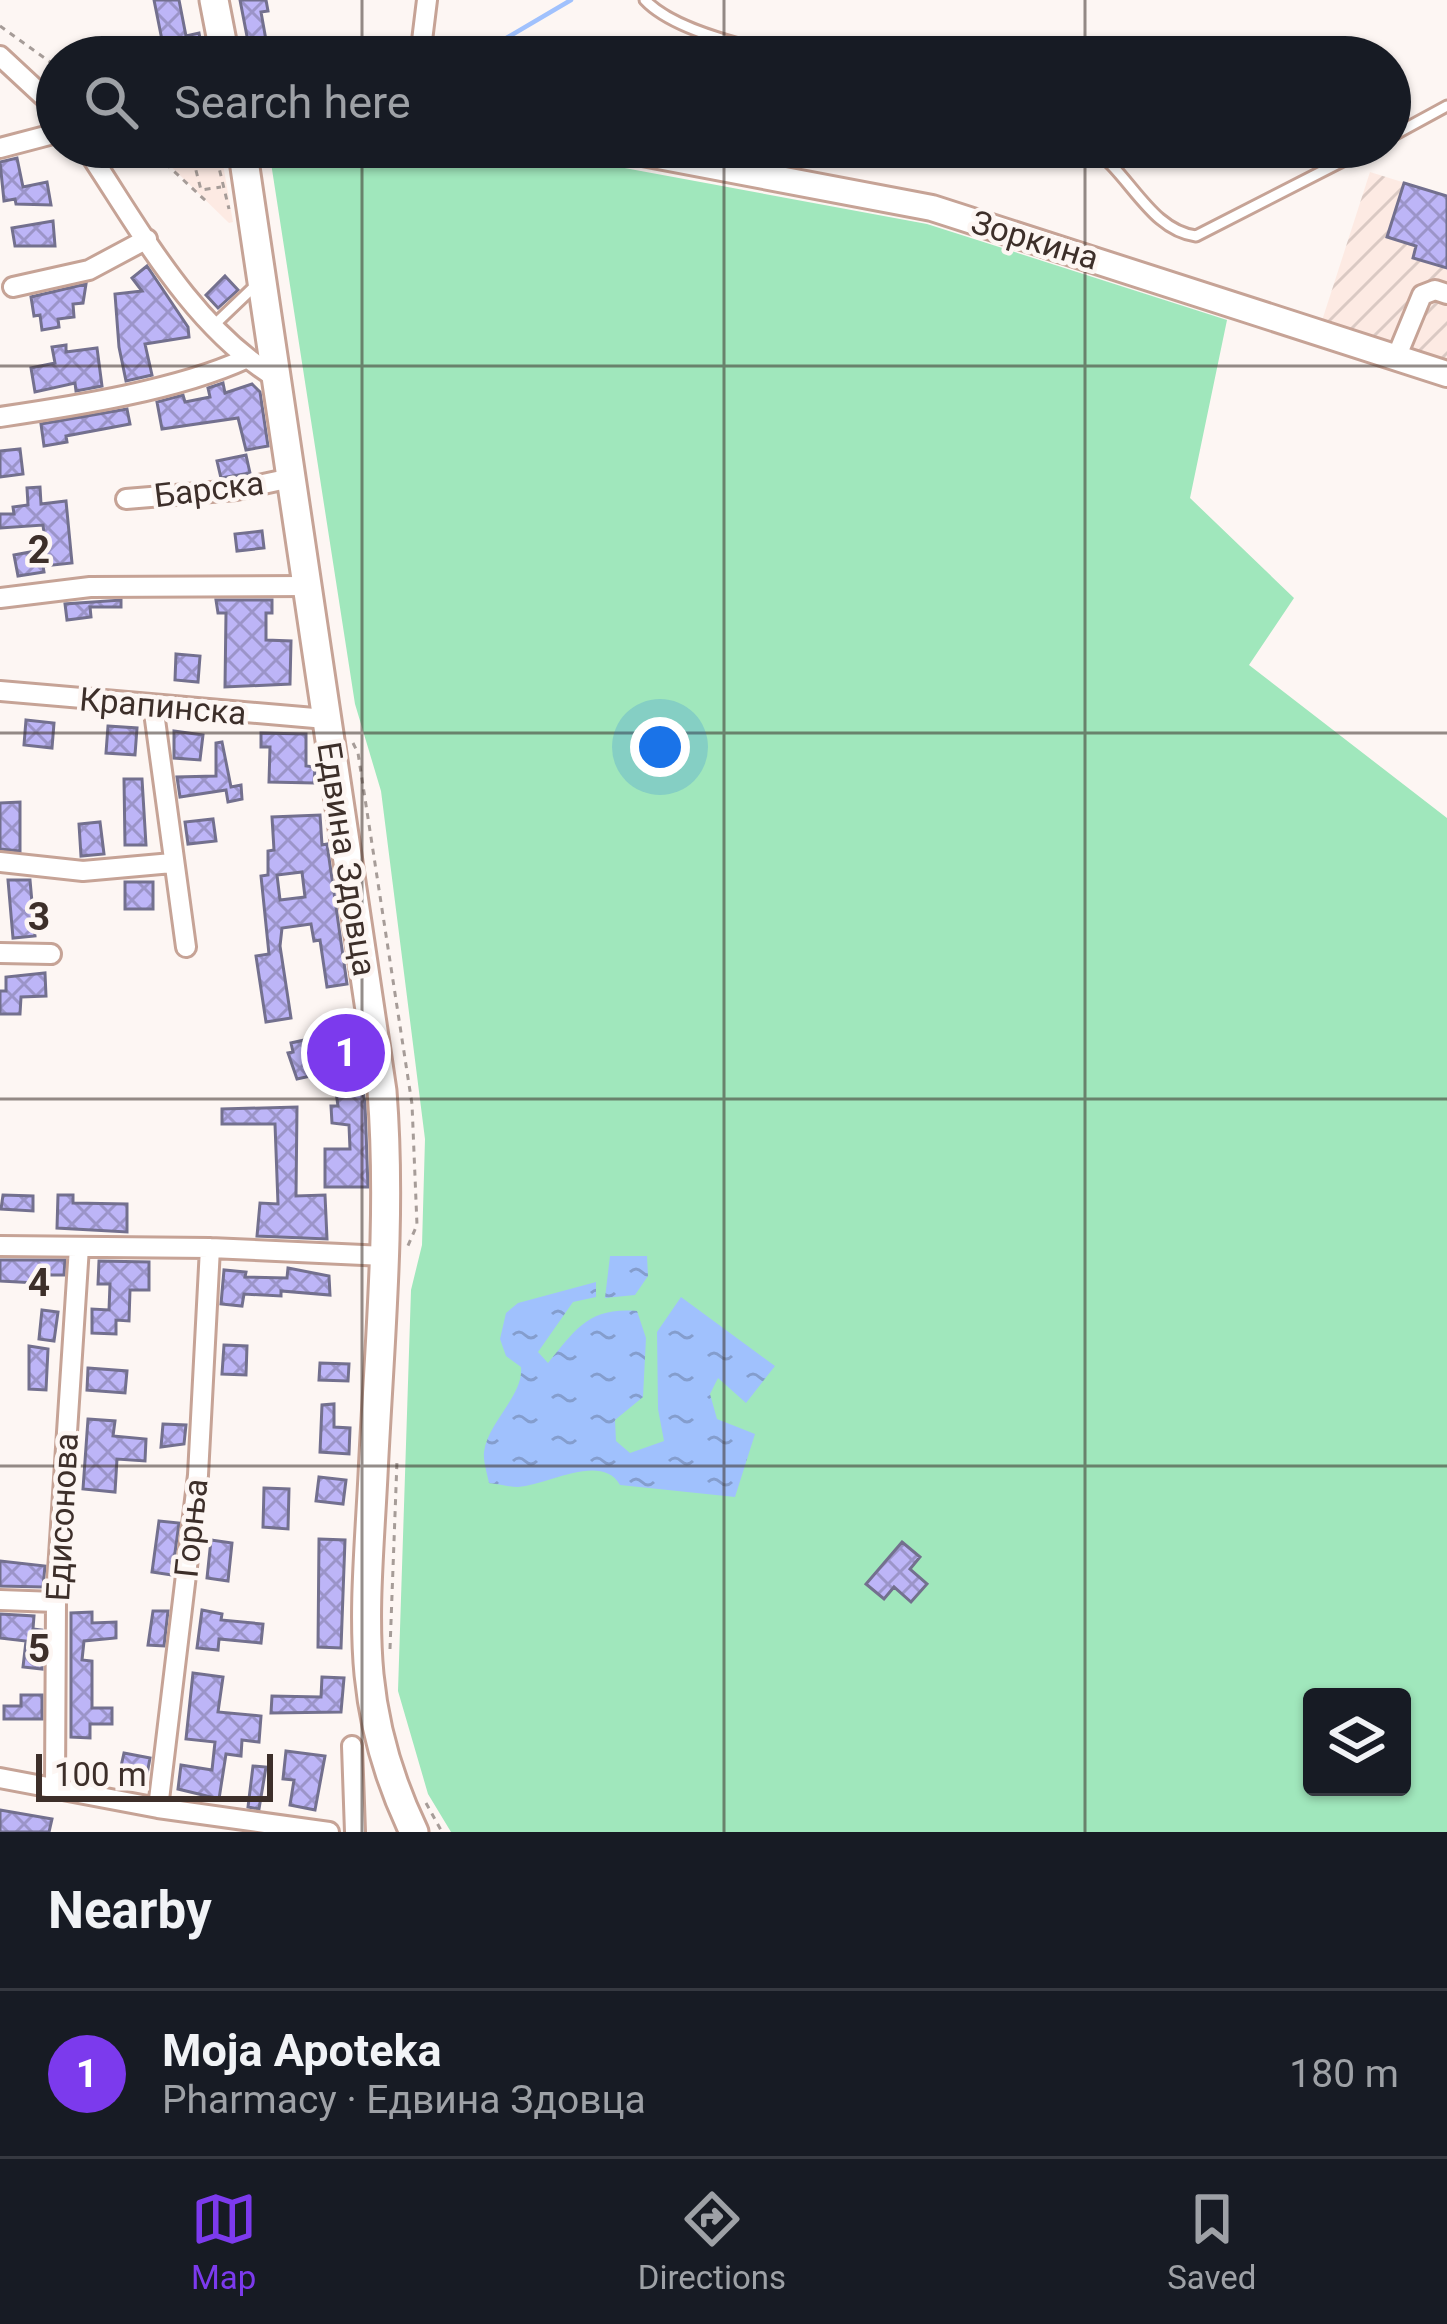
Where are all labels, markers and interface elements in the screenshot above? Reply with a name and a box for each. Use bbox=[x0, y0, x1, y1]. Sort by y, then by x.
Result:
search box bbox=[36, 36, 1411, 168]
icon: search bbox=[78, 69, 144, 135]
text: Search here bbox=[174, 76, 411, 129]
street label: Зоркина bbox=[967, 202, 1103, 278]
street label: Барска bbox=[152, 463, 266, 515]
text: 2 bbox=[28, 527, 50, 573]
street label: Крапинска bbox=[78, 679, 248, 733]
your location bbox=[630, 717, 690, 777]
street label: Едвина Здовца bbox=[309, 739, 385, 979]
text: 3 bbox=[28, 894, 50, 940]
pin: 1 bbox=[307, 1008, 385, 1098]
text: 4 bbox=[28, 1260, 50, 1306]
street label: Едисонова bbox=[38, 1432, 86, 1602]
street label: Горња bbox=[166, 1477, 216, 1579]
text: 5 bbox=[28, 1626, 50, 1672]
map controls bbox=[1303, 1688, 1411, 1796]
button: layers bbox=[1303, 1688, 1411, 1796]
scale bar bbox=[36, 1748, 273, 1801]
text: 100 m bbox=[54, 1755, 147, 1794]
text: Nearby bbox=[48, 1881, 212, 1940]
text: Moja Apoteka bbox=[162, 2024, 442, 2077]
text: 1 bbox=[76, 2051, 98, 2097]
text: 180 m bbox=[1289, 2051, 1399, 2097]
text: Pharmacy · Едвина Здовца bbox=[162, 2077, 646, 2123]
tab: Map bbox=[191, 2186, 257, 2297]
tab: Directions bbox=[638, 2186, 786, 2297]
tab: Saved bbox=[1167, 2186, 1256, 2297]

